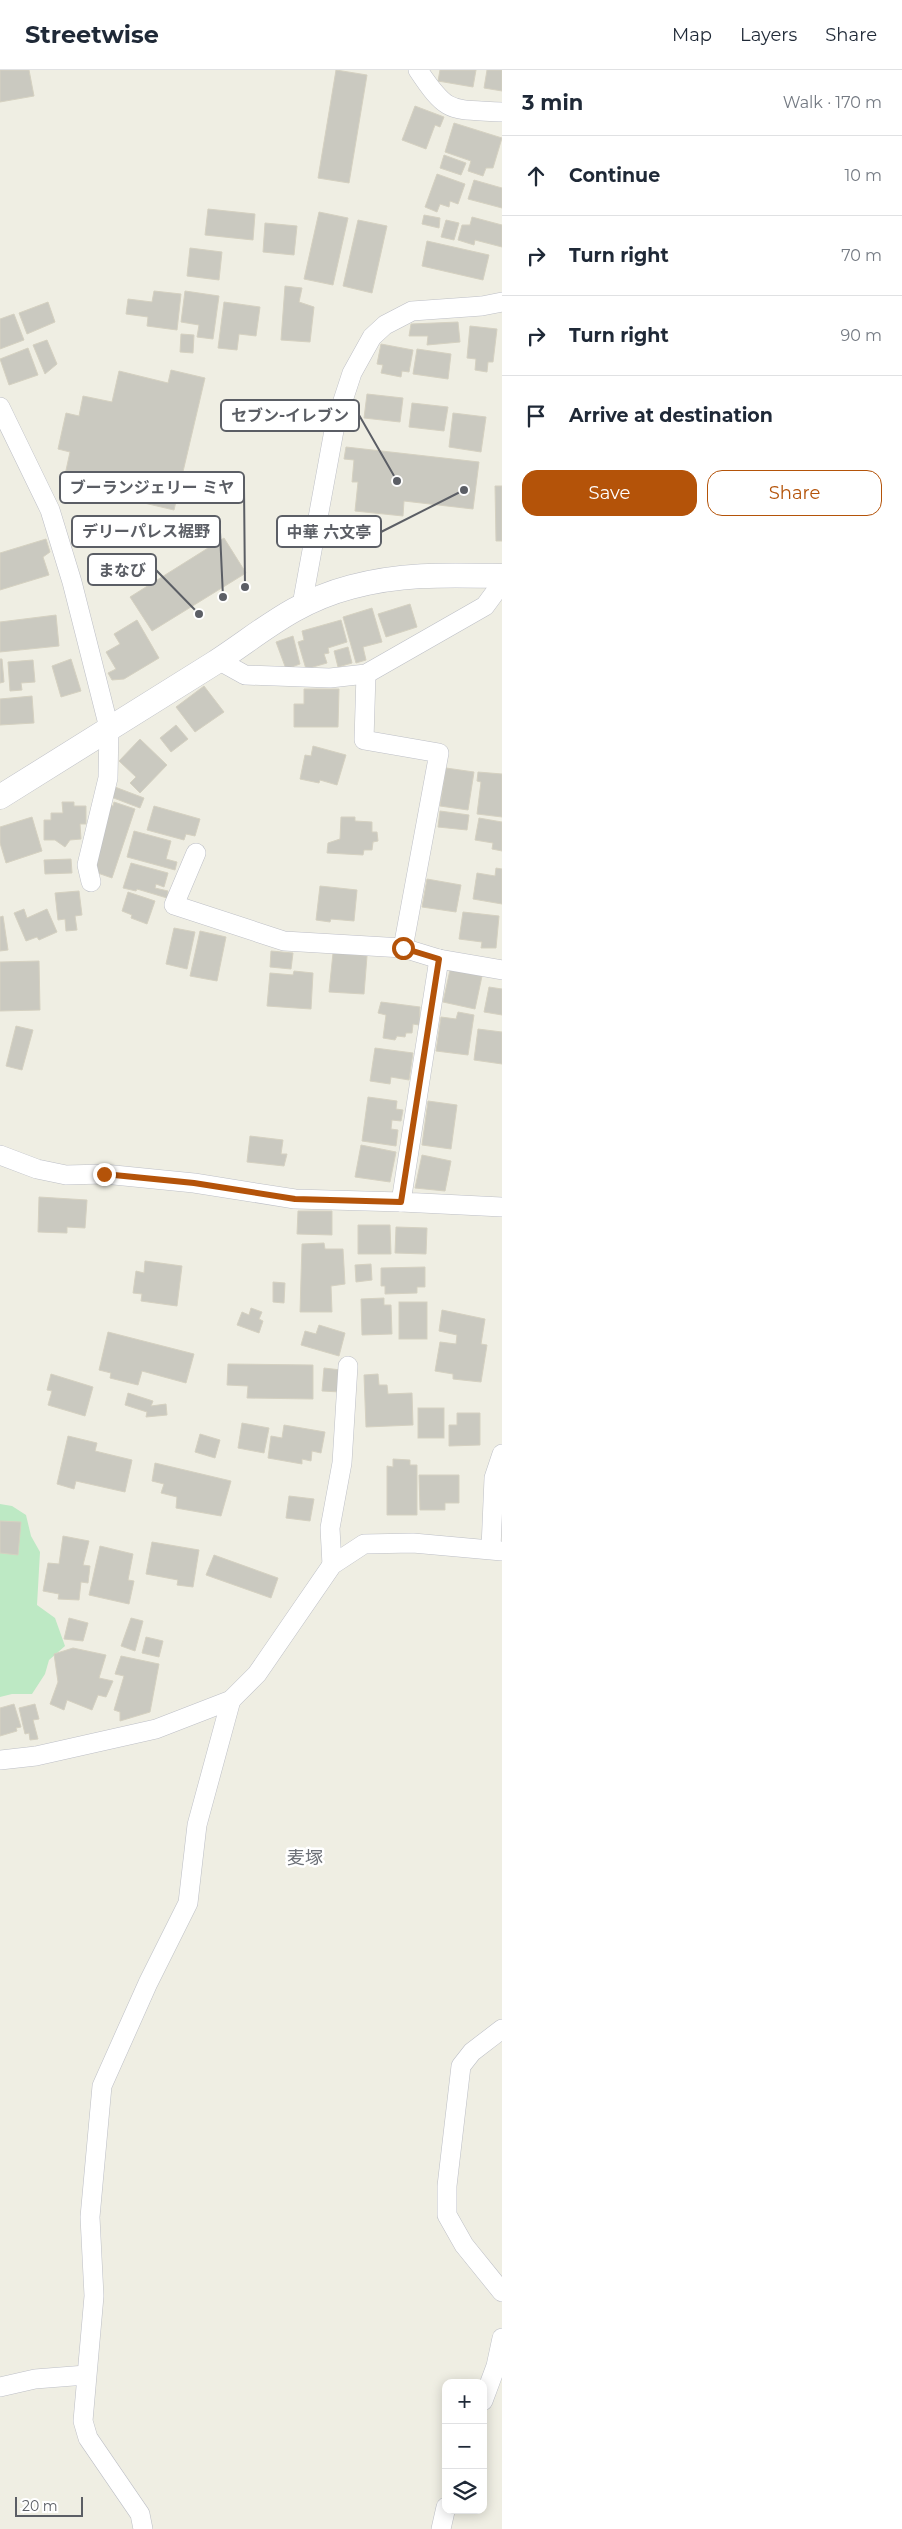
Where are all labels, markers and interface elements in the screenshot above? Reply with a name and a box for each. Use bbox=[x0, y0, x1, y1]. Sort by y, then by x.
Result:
text: Streetwise bbox=[25, 20, 159, 49]
text: Map bbox=[672, 24, 712, 46]
text: Layers bbox=[740, 24, 797, 46]
text: Share bbox=[825, 24, 877, 46]
text: 3 min bbox=[522, 90, 583, 115]
text: Walk · 170 m bbox=[783, 93, 882, 112]
icon: ahead bbox=[522, 162, 550, 190]
text: Continue bbox=[569, 164, 660, 187]
text: 10 m bbox=[844, 166, 882, 185]
icon: right bbox=[522, 242, 550, 270]
text: Turn right bbox=[569, 244, 669, 267]
text: 70 m bbox=[841, 246, 882, 265]
icon: right bbox=[522, 322, 550, 350]
text: Turn right bbox=[569, 324, 669, 347]
text: 90 m bbox=[840, 326, 882, 345]
callout: セブン-イレブン bbox=[221, 400, 359, 431]
icon: arrive bbox=[522, 402, 550, 430]
text: Arrive at destination bbox=[569, 404, 773, 427]
text: セブン-イレブン bbox=[231, 406, 349, 425]
button: Save bbox=[522, 470, 697, 516]
button: Share bbox=[707, 470, 882, 516]
callout: ブーランジェリー ミヤ bbox=[60, 472, 244, 503]
text: ブーランジェリー ミヤ bbox=[70, 478, 234, 497]
callout: デリーパレス裾野 bbox=[72, 516, 220, 547]
callout: 中華 六文亭 bbox=[277, 516, 381, 547]
text: デリーパレス裾野 bbox=[82, 522, 210, 541]
text: 中華 六文亭 bbox=[287, 523, 371, 542]
callout: まなび bbox=[88, 554, 156, 585]
text: まなび bbox=[98, 561, 146, 580]
route start bbox=[392, 937, 415, 960]
route end bbox=[93, 1163, 116, 1186]
district label: 麦塚 bbox=[287, 1847, 323, 1869]
map controls bbox=[442, 2379, 487, 2514]
button: + bbox=[442, 2379, 487, 2424]
button: − bbox=[442, 2424, 487, 2469]
button: layers bbox=[442, 2469, 487, 2514]
scale bar bbox=[15, 2494, 82, 2517]
text: 20 m bbox=[22, 2497, 58, 2515]

